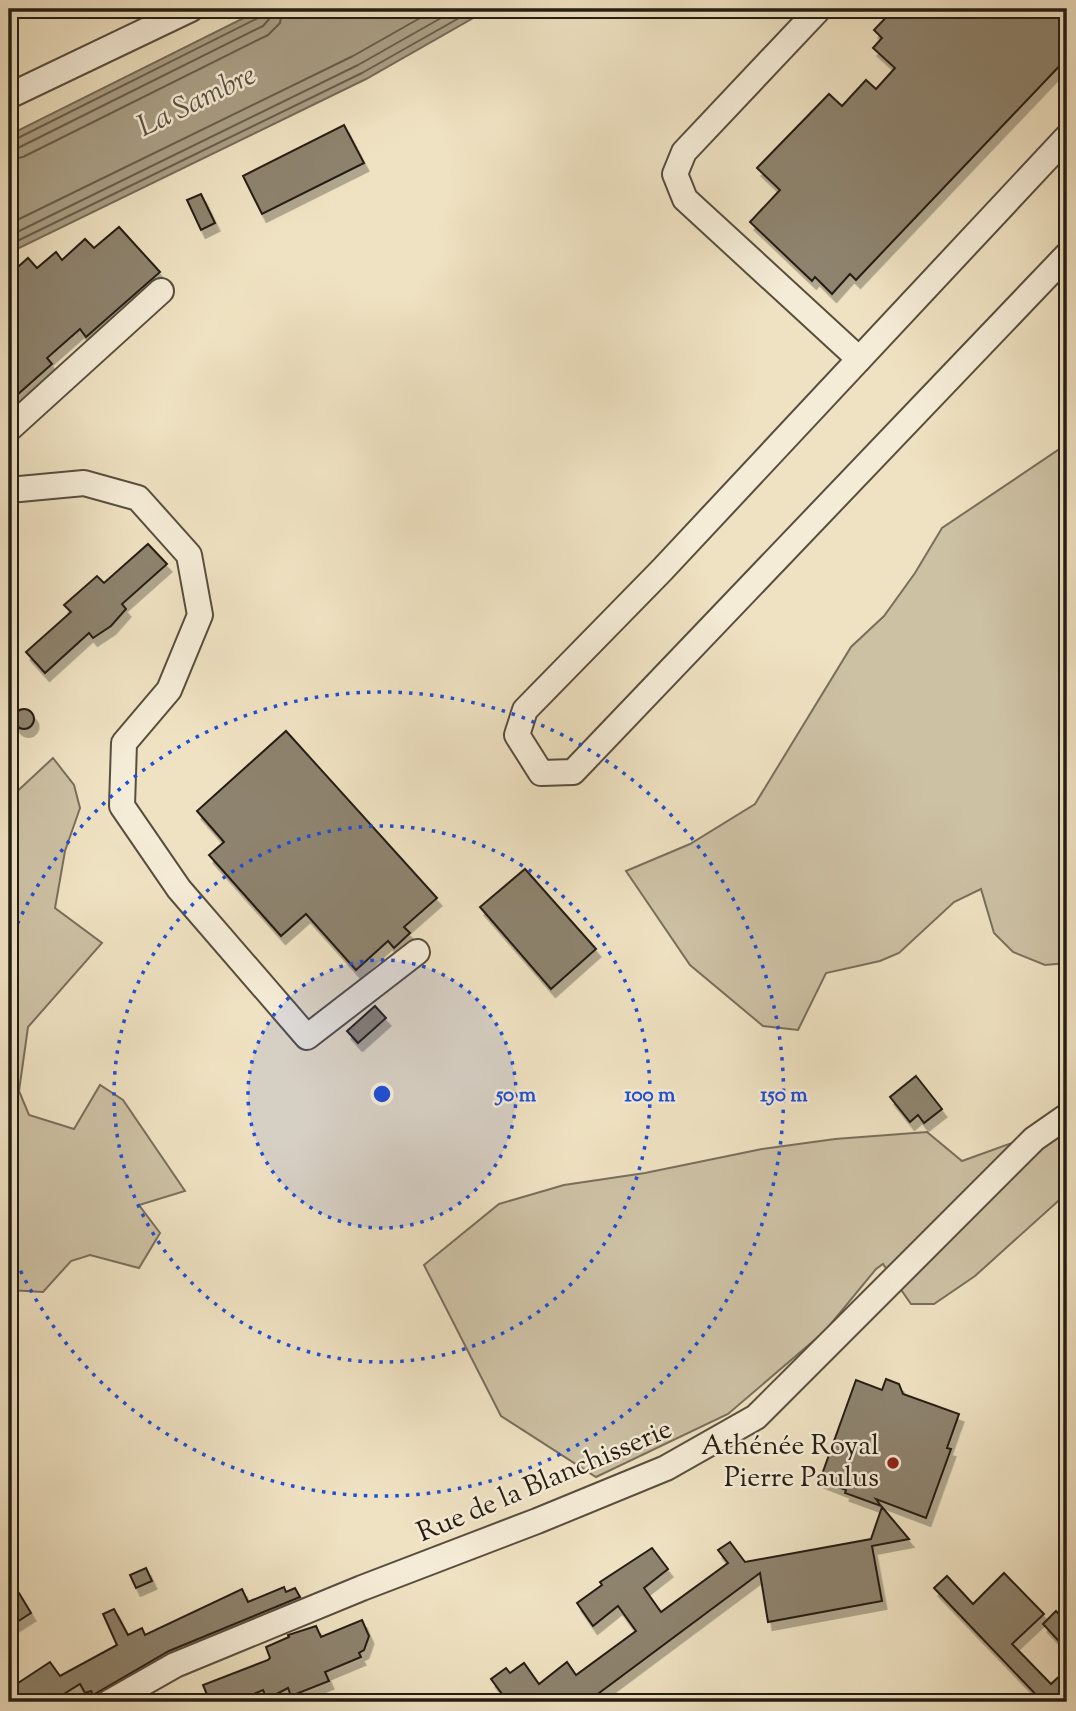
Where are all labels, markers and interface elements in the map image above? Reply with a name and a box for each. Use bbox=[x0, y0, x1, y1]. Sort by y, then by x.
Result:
water label: La Sambre bbox=[130, 55, 264, 149]
text: 50 m bbox=[494, 1081, 537, 1111]
text: 100 m bbox=[625, 1081, 676, 1111]
text: 150 m bbox=[760, 1081, 808, 1111]
centre of rings bbox=[370, 1082, 394, 1106]
street label: Rue de la Blanchisserie bbox=[411, 1410, 679, 1554]
place label: Athénée Royal Pierre Paulus bbox=[701, 1427, 879, 1499]
marker: Athénée Royal Pierre Paulus bbox=[885, 1455, 901, 1471]

